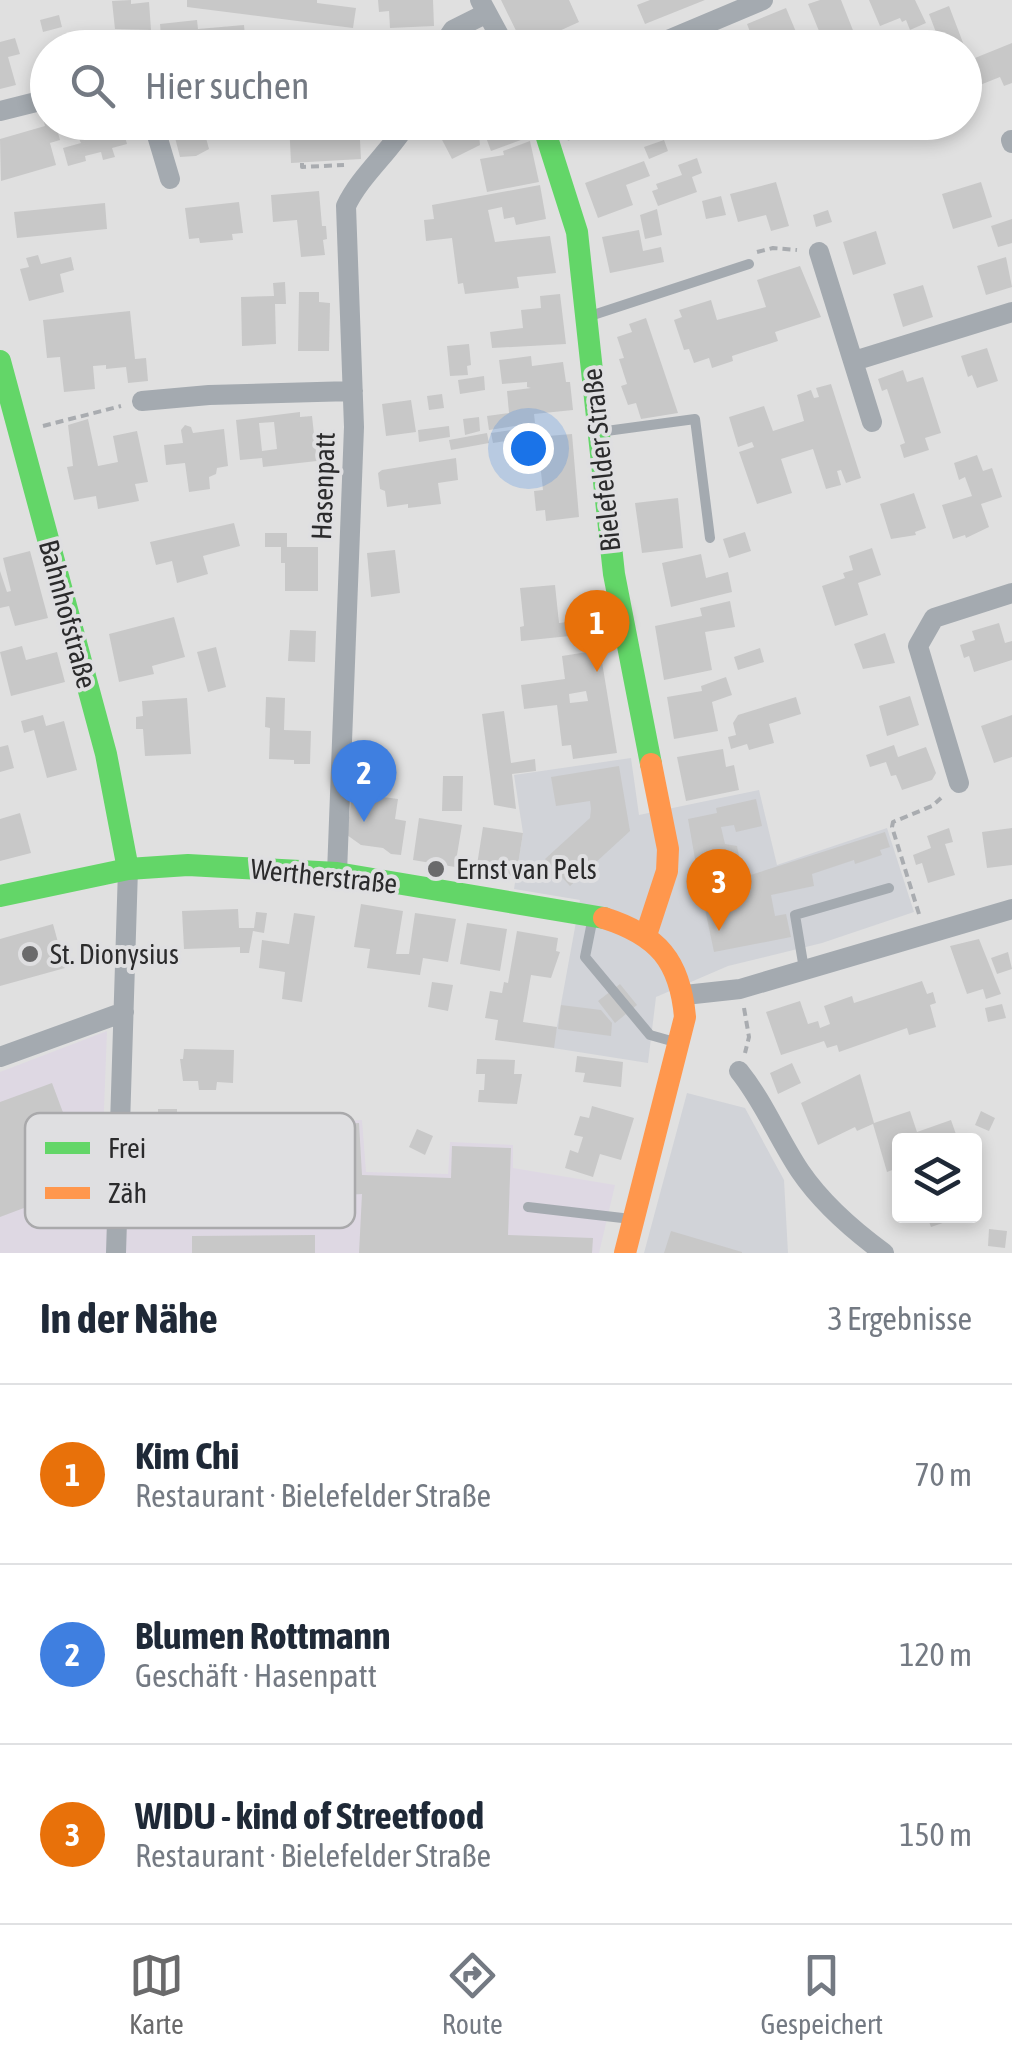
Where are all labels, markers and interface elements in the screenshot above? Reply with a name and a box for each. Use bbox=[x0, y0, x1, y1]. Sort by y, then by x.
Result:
search box bbox=[30, 30, 982, 140]
icon: search bbox=[65, 58, 120, 113]
text: Hier suchen bbox=[145, 64, 309, 107]
street label: Bielefelder Straße bbox=[575, 367, 627, 553]
your location bbox=[503, 423, 554, 474]
street label: Hasenpatt bbox=[305, 432, 341, 540]
street label: Bahnhofstraße bbox=[33, 536, 103, 692]
pin: 1 bbox=[564, 590, 630, 672]
pin: 2 bbox=[332, 740, 396, 822]
pin: 3 bbox=[686, 848, 752, 931]
street label: Wertherstraße bbox=[249, 852, 399, 900]
place label: Ernst van Pels bbox=[456, 853, 597, 885]
marker: Ernst van Pels bbox=[425, 858, 447, 880]
place label: St. Dionysius bbox=[50, 938, 179, 970]
marker: St. Dionysius bbox=[19, 943, 41, 965]
legend bbox=[25, 1113, 355, 1228]
text: Frei bbox=[108, 1132, 146, 1164]
map controls bbox=[892, 1133, 982, 1223]
button: layers bbox=[892, 1133, 982, 1223]
text: Zäh bbox=[108, 1177, 147, 1209]
text: In der Nähe bbox=[40, 1294, 218, 1342]
text: 3 Ergebnisse bbox=[828, 1300, 972, 1337]
text: Kim Chi bbox=[135, 1434, 239, 1477]
text: 1 bbox=[65, 1456, 80, 1493]
text: 70 m bbox=[914, 1456, 972, 1493]
text: Restaurant · Bielefelder Straße bbox=[135, 1477, 491, 1514]
text: Blumen Rottmann bbox=[135, 1614, 390, 1657]
text: 2 bbox=[65, 1636, 80, 1673]
text: 120 m bbox=[899, 1636, 972, 1673]
text: Geschäft · Hasenpatt bbox=[135, 1657, 377, 1694]
text: WIDU - kind of Streetfood bbox=[135, 1794, 484, 1837]
text: 3 bbox=[65, 1816, 80, 1853]
text: 150 m bbox=[899, 1816, 972, 1853]
text: Restaurant · Bielefelder Straße bbox=[135, 1837, 491, 1874]
tab: Karte bbox=[129, 1948, 184, 2040]
tab: Route bbox=[442, 1948, 503, 2040]
tab: Gespeichert bbox=[761, 1948, 883, 2040]

